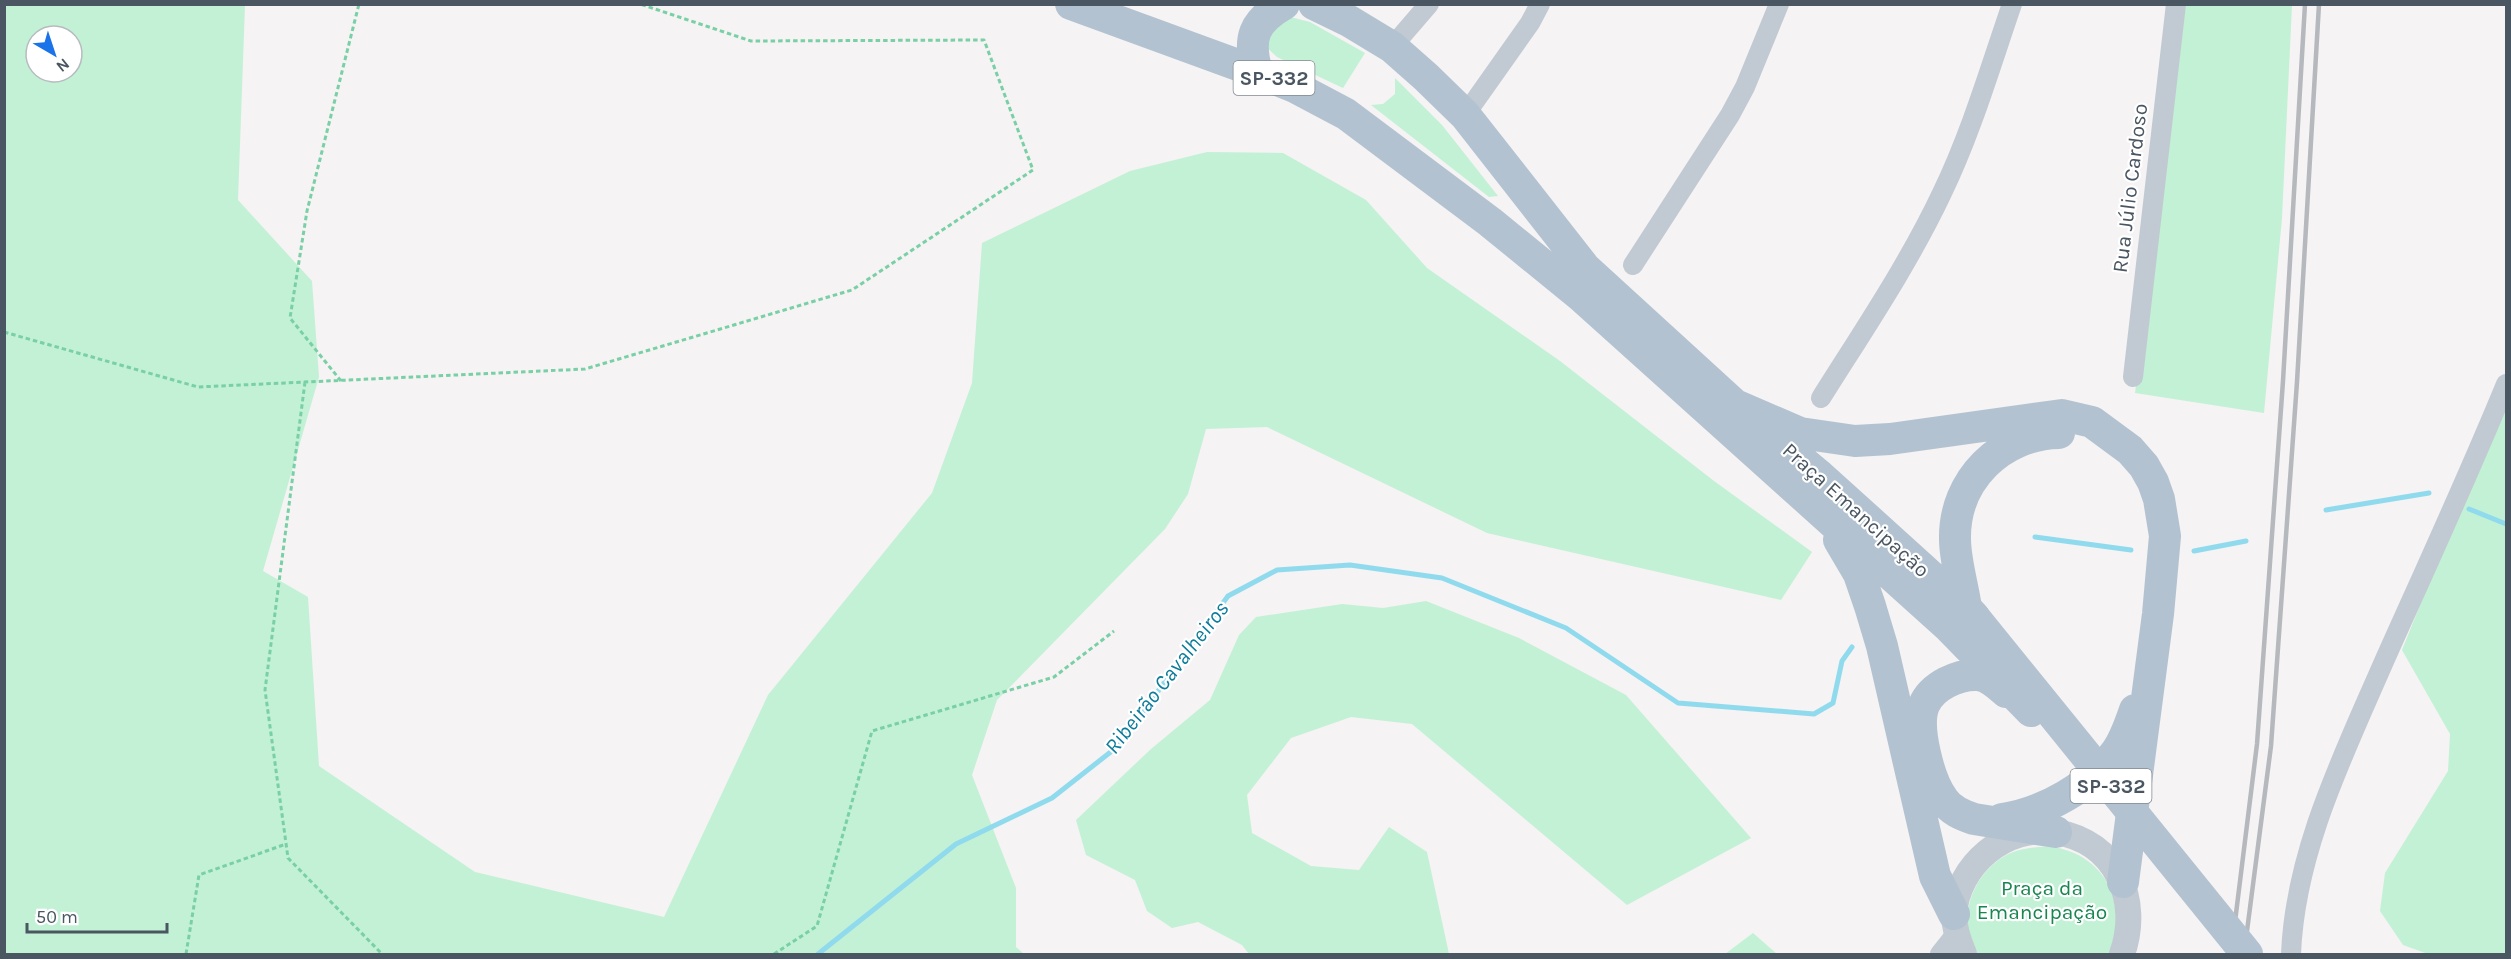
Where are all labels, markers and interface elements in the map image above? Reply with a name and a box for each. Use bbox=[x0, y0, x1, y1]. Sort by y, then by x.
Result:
north arrow bbox=[24, 24, 84, 84]
text: N bbox=[53, 54, 74, 76]
road number: SP-332 bbox=[1234, 61, 1314, 95]
street label: Rua Júlio Cardoso bbox=[2108, 102, 2152, 274]
street label: Praça Emancipação bbox=[1778, 438, 1934, 582]
water label: Ribeirão Cavalheiros bbox=[1099, 596, 1234, 759]
road number: SP-332 bbox=[2070, 769, 2152, 803]
park label: Praça da Emancipação bbox=[1977, 876, 2107, 924]
scale bar bbox=[27, 896, 166, 934]
text: 50 m bbox=[36, 906, 78, 928]

